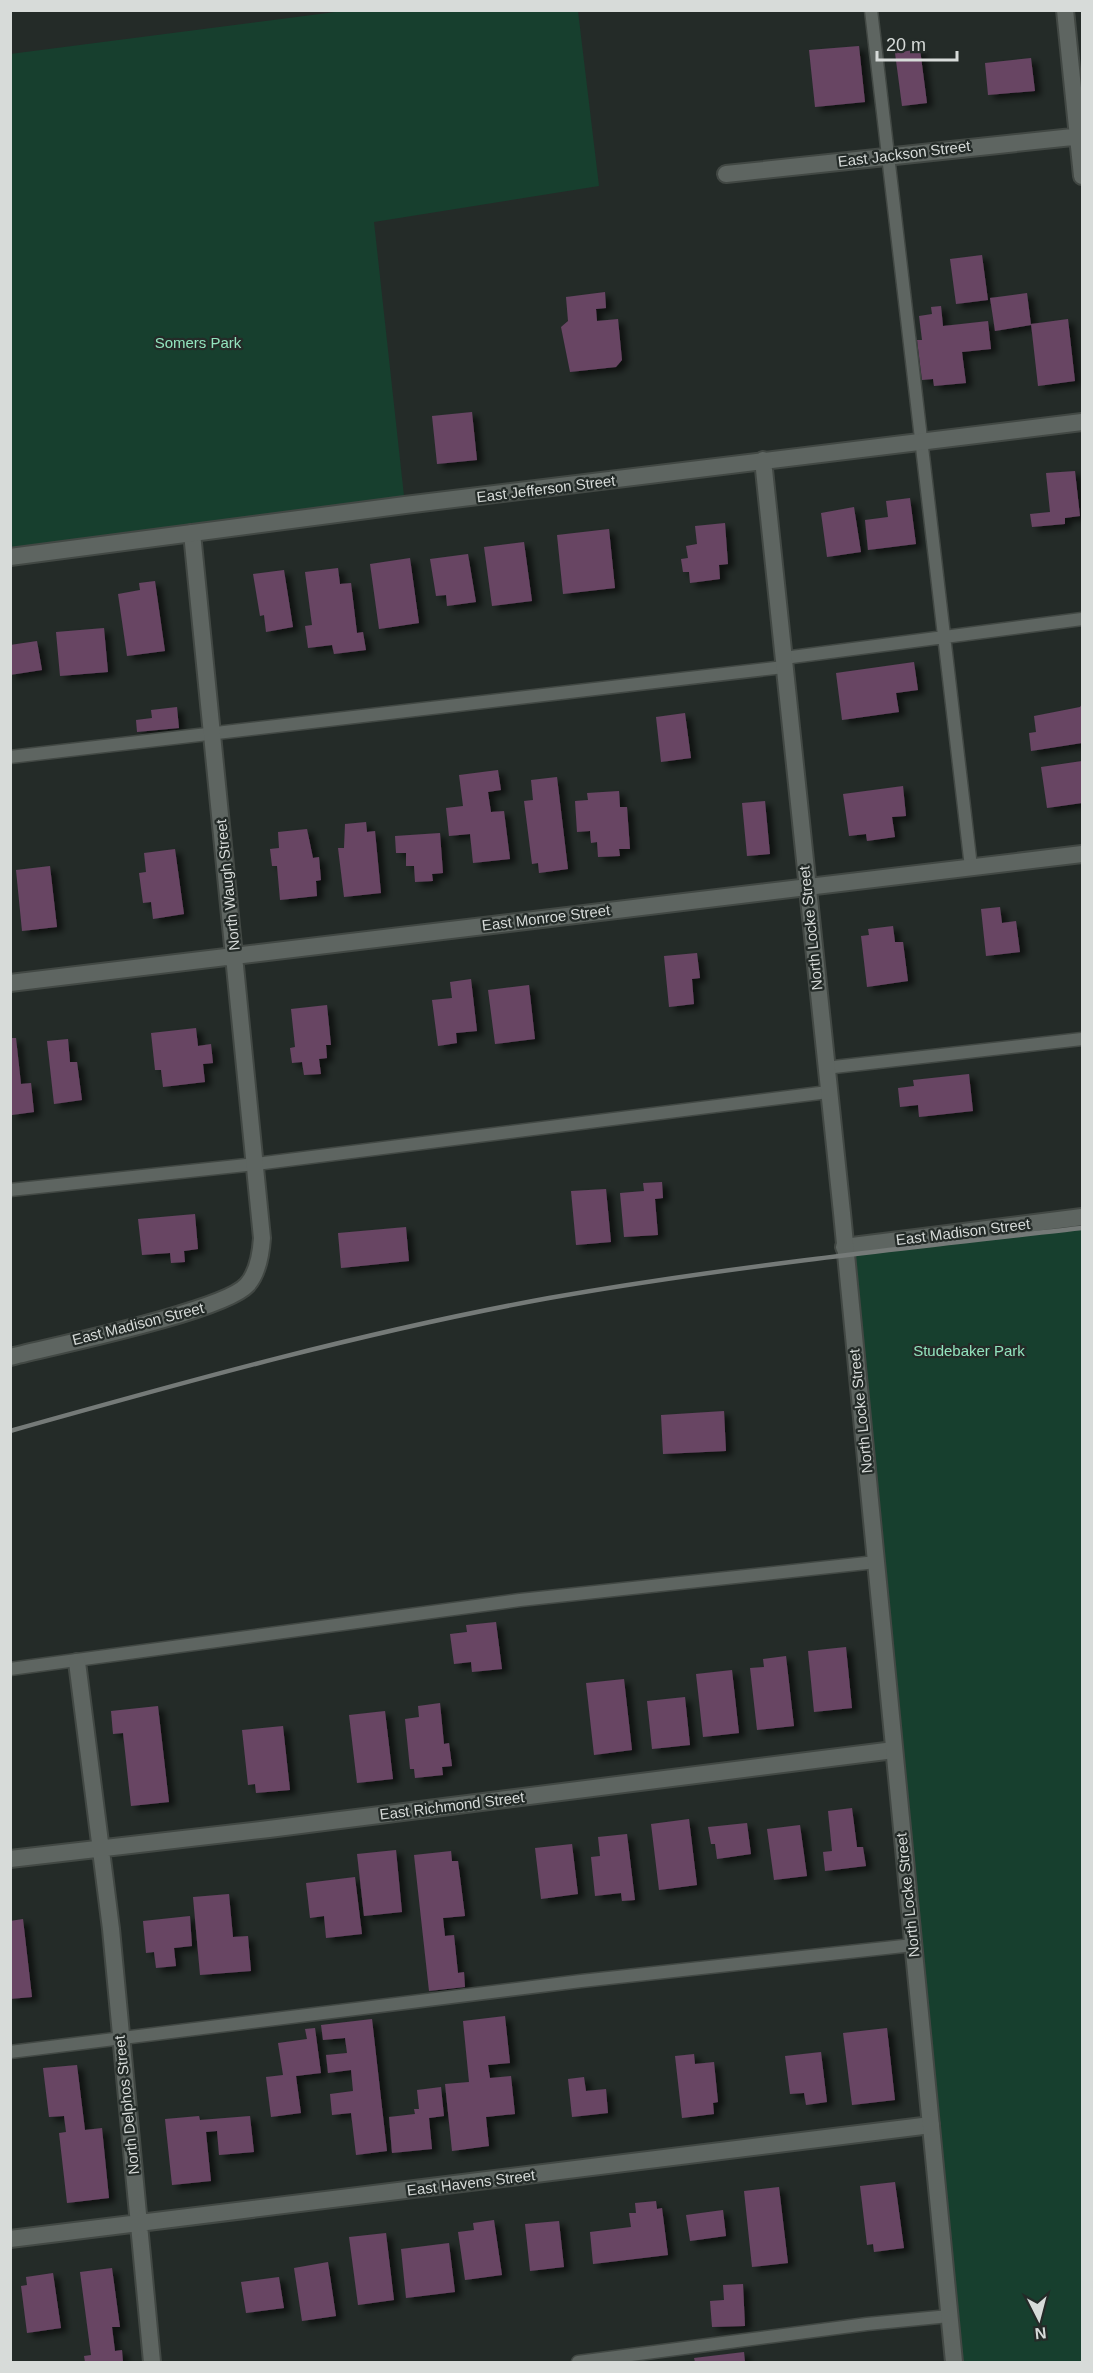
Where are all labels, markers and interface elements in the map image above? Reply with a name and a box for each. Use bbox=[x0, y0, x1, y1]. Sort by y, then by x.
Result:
scale bar bbox=[877, 24, 956, 62]
text: 20 m bbox=[886, 35, 926, 55]
street label: East Jackson Street bbox=[837, 137, 972, 170]
park label: Somers Park bbox=[155, 334, 242, 351]
street label: East Jefferson Street bbox=[476, 471, 617, 505]
street label: North Waugh Street bbox=[212, 818, 243, 952]
street label: North Locke Street bbox=[795, 864, 825, 991]
street label: East Monroe Street bbox=[481, 901, 612, 934]
street label: East Madison Street bbox=[895, 1215, 1032, 1248]
street label: East Madison Street bbox=[70, 1299, 206, 1348]
park label: Studebaker Park bbox=[913, 1342, 1025, 1359]
street label: North Locke Street bbox=[845, 1347, 875, 1474]
street label: East Richmond Street bbox=[378, 1788, 526, 1823]
street label: North Locke Street bbox=[892, 1831, 922, 1958]
street label: North Delphos Street bbox=[111, 2034, 142, 2176]
street label: East Havens Street bbox=[406, 2166, 537, 2199]
north arrow bbox=[1009, 2289, 1069, 2349]
text: N bbox=[1034, 2324, 1047, 2342]

